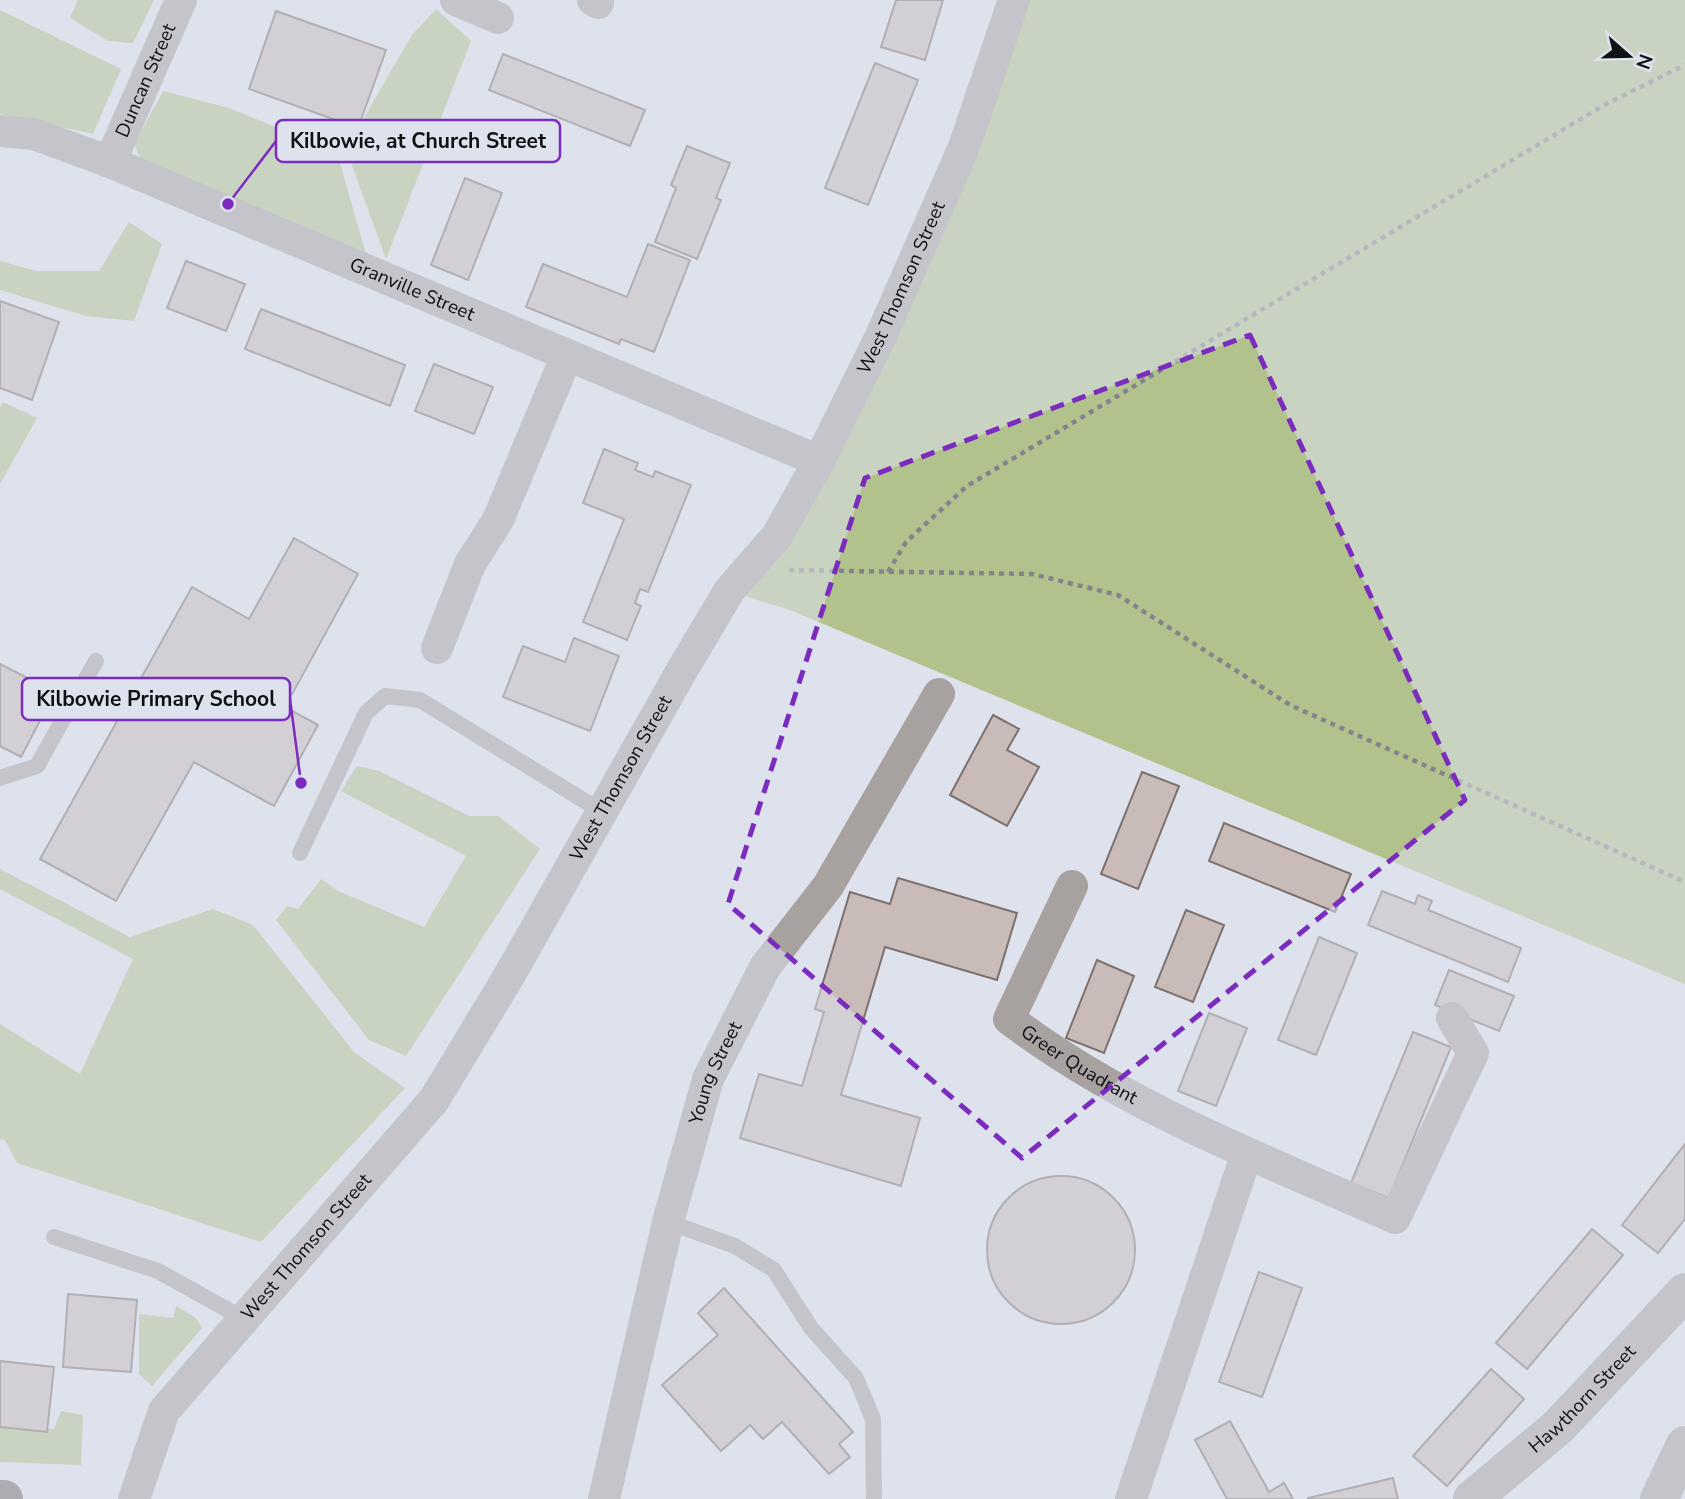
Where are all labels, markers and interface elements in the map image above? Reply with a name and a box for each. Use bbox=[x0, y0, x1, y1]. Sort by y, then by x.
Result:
street label: Duncan Street bbox=[109, 19, 182, 142]
north arrow bbox=[1594, 21, 1664, 91]
text: N bbox=[1629, 50, 1659, 73]
callout: Kilbowie, at Church Street bbox=[276, 120, 560, 162]
text: Kilbowie, at Church Street bbox=[290, 127, 547, 155]
street label: West Thomson Street bbox=[851, 197, 952, 379]
street label: Granville Street bbox=[346, 251, 479, 327]
callout: Kilbowie Primary School bbox=[22, 678, 290, 720]
text: Kilbowie Primary School bbox=[36, 685, 276, 713]
street label: West Thomson Street bbox=[564, 690, 678, 866]
street label: Young Street bbox=[683, 1017, 748, 1128]
street label: Greer Quadrant bbox=[1015, 1019, 1142, 1111]
street label: West Thomson Street bbox=[235, 1168, 378, 1326]
street label: Hawthorn Street bbox=[1523, 1339, 1642, 1459]

